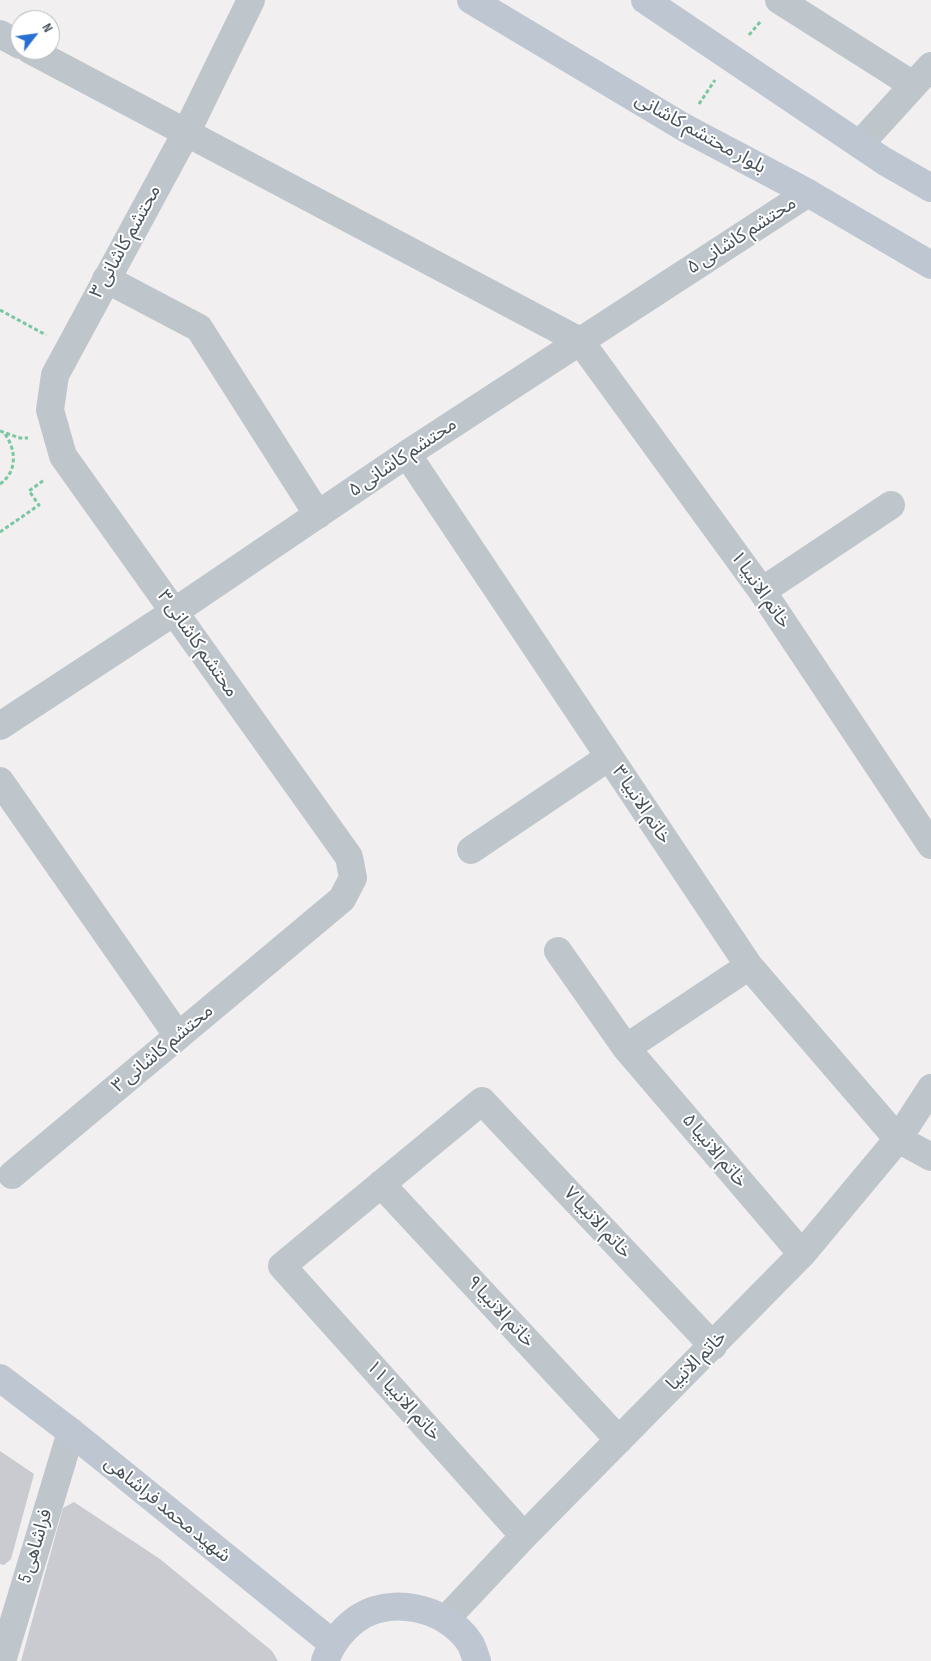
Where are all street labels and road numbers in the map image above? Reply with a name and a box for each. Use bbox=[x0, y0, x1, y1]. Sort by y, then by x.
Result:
street label: بلوار محتشم کاشانی bbox=[631, 89, 769, 179]
street label: محتشم کاشانی ۳ bbox=[86, 181, 166, 303]
street label: محتشم کاشانی ۵ bbox=[683, 192, 801, 280]
street label: محتشم کاشانی ۵ bbox=[344, 413, 462, 503]
street label: خاتم الانبیا ۱ bbox=[725, 547, 795, 633]
street label: محتشم کاشانی ۳ bbox=[152, 586, 242, 702]
street label: خاتم الانبیا ۳ bbox=[606, 761, 676, 849]
street label: محتشم کاشانی ۳ bbox=[107, 1000, 219, 1098]
street label: خاتم الانبیا ۵ bbox=[676, 1109, 752, 1193]
street label: خاتم الانبیا ۷ bbox=[558, 1182, 636, 1264]
street label: خاتم الانبیا ۹ bbox=[461, 1271, 539, 1353]
street label: خاتم الانبیا bbox=[662, 1326, 732, 1396]
street label: خاتم الانبیا ۱۱ bbox=[361, 1356, 445, 1446]
street label: شهید محمد فراشاهی bbox=[99, 1452, 235, 1568]
street label: فراشاهی 5 bbox=[14, 1506, 58, 1586]

